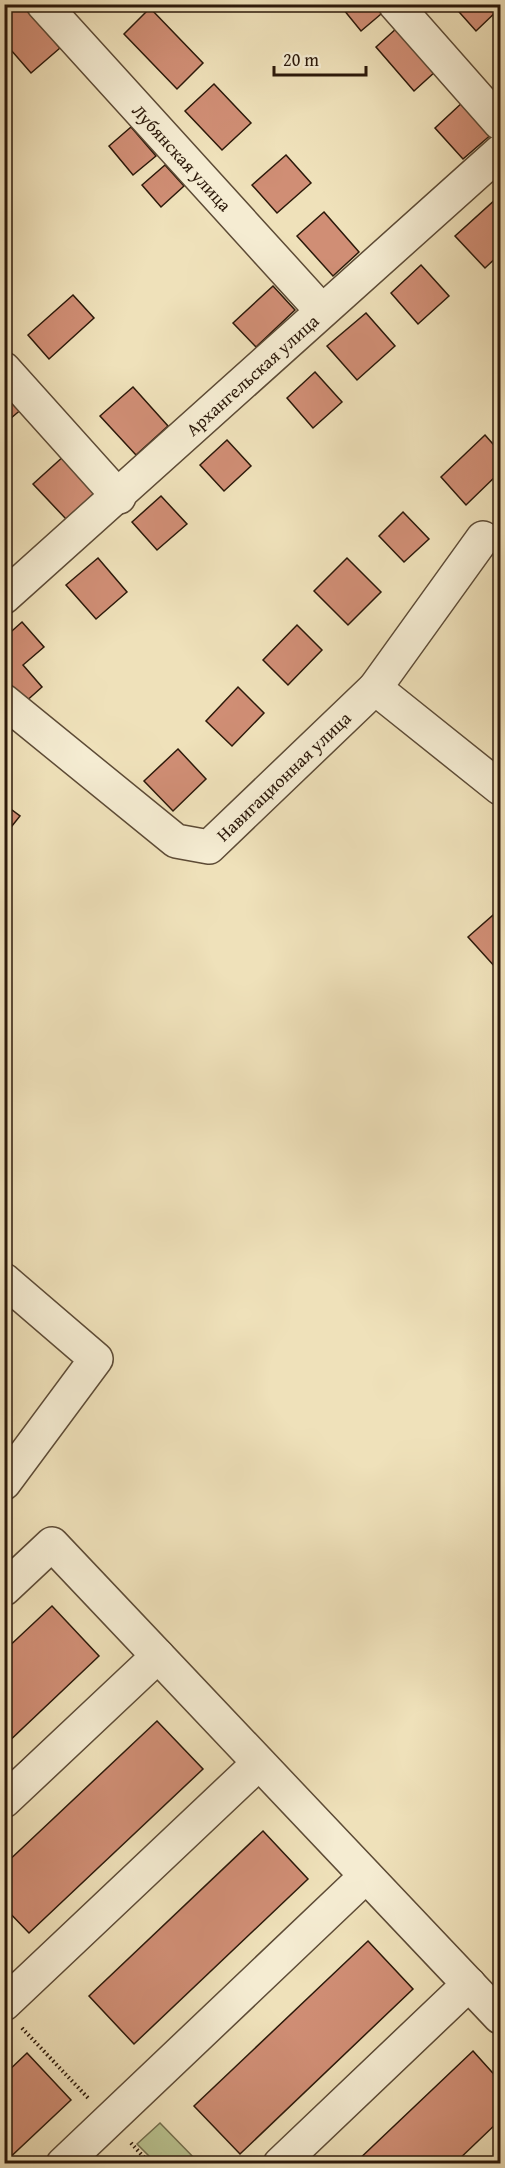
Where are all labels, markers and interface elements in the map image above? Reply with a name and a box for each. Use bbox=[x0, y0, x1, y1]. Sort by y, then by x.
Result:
scale bar bbox=[274, 39, 366, 77]
text: 20 m bbox=[283, 46, 319, 73]
street label: Лубянская улица bbox=[126, 97, 239, 217]
street label: Архангельская улица bbox=[179, 307, 325, 442]
street label: Навигационная улица bbox=[210, 705, 357, 847]

